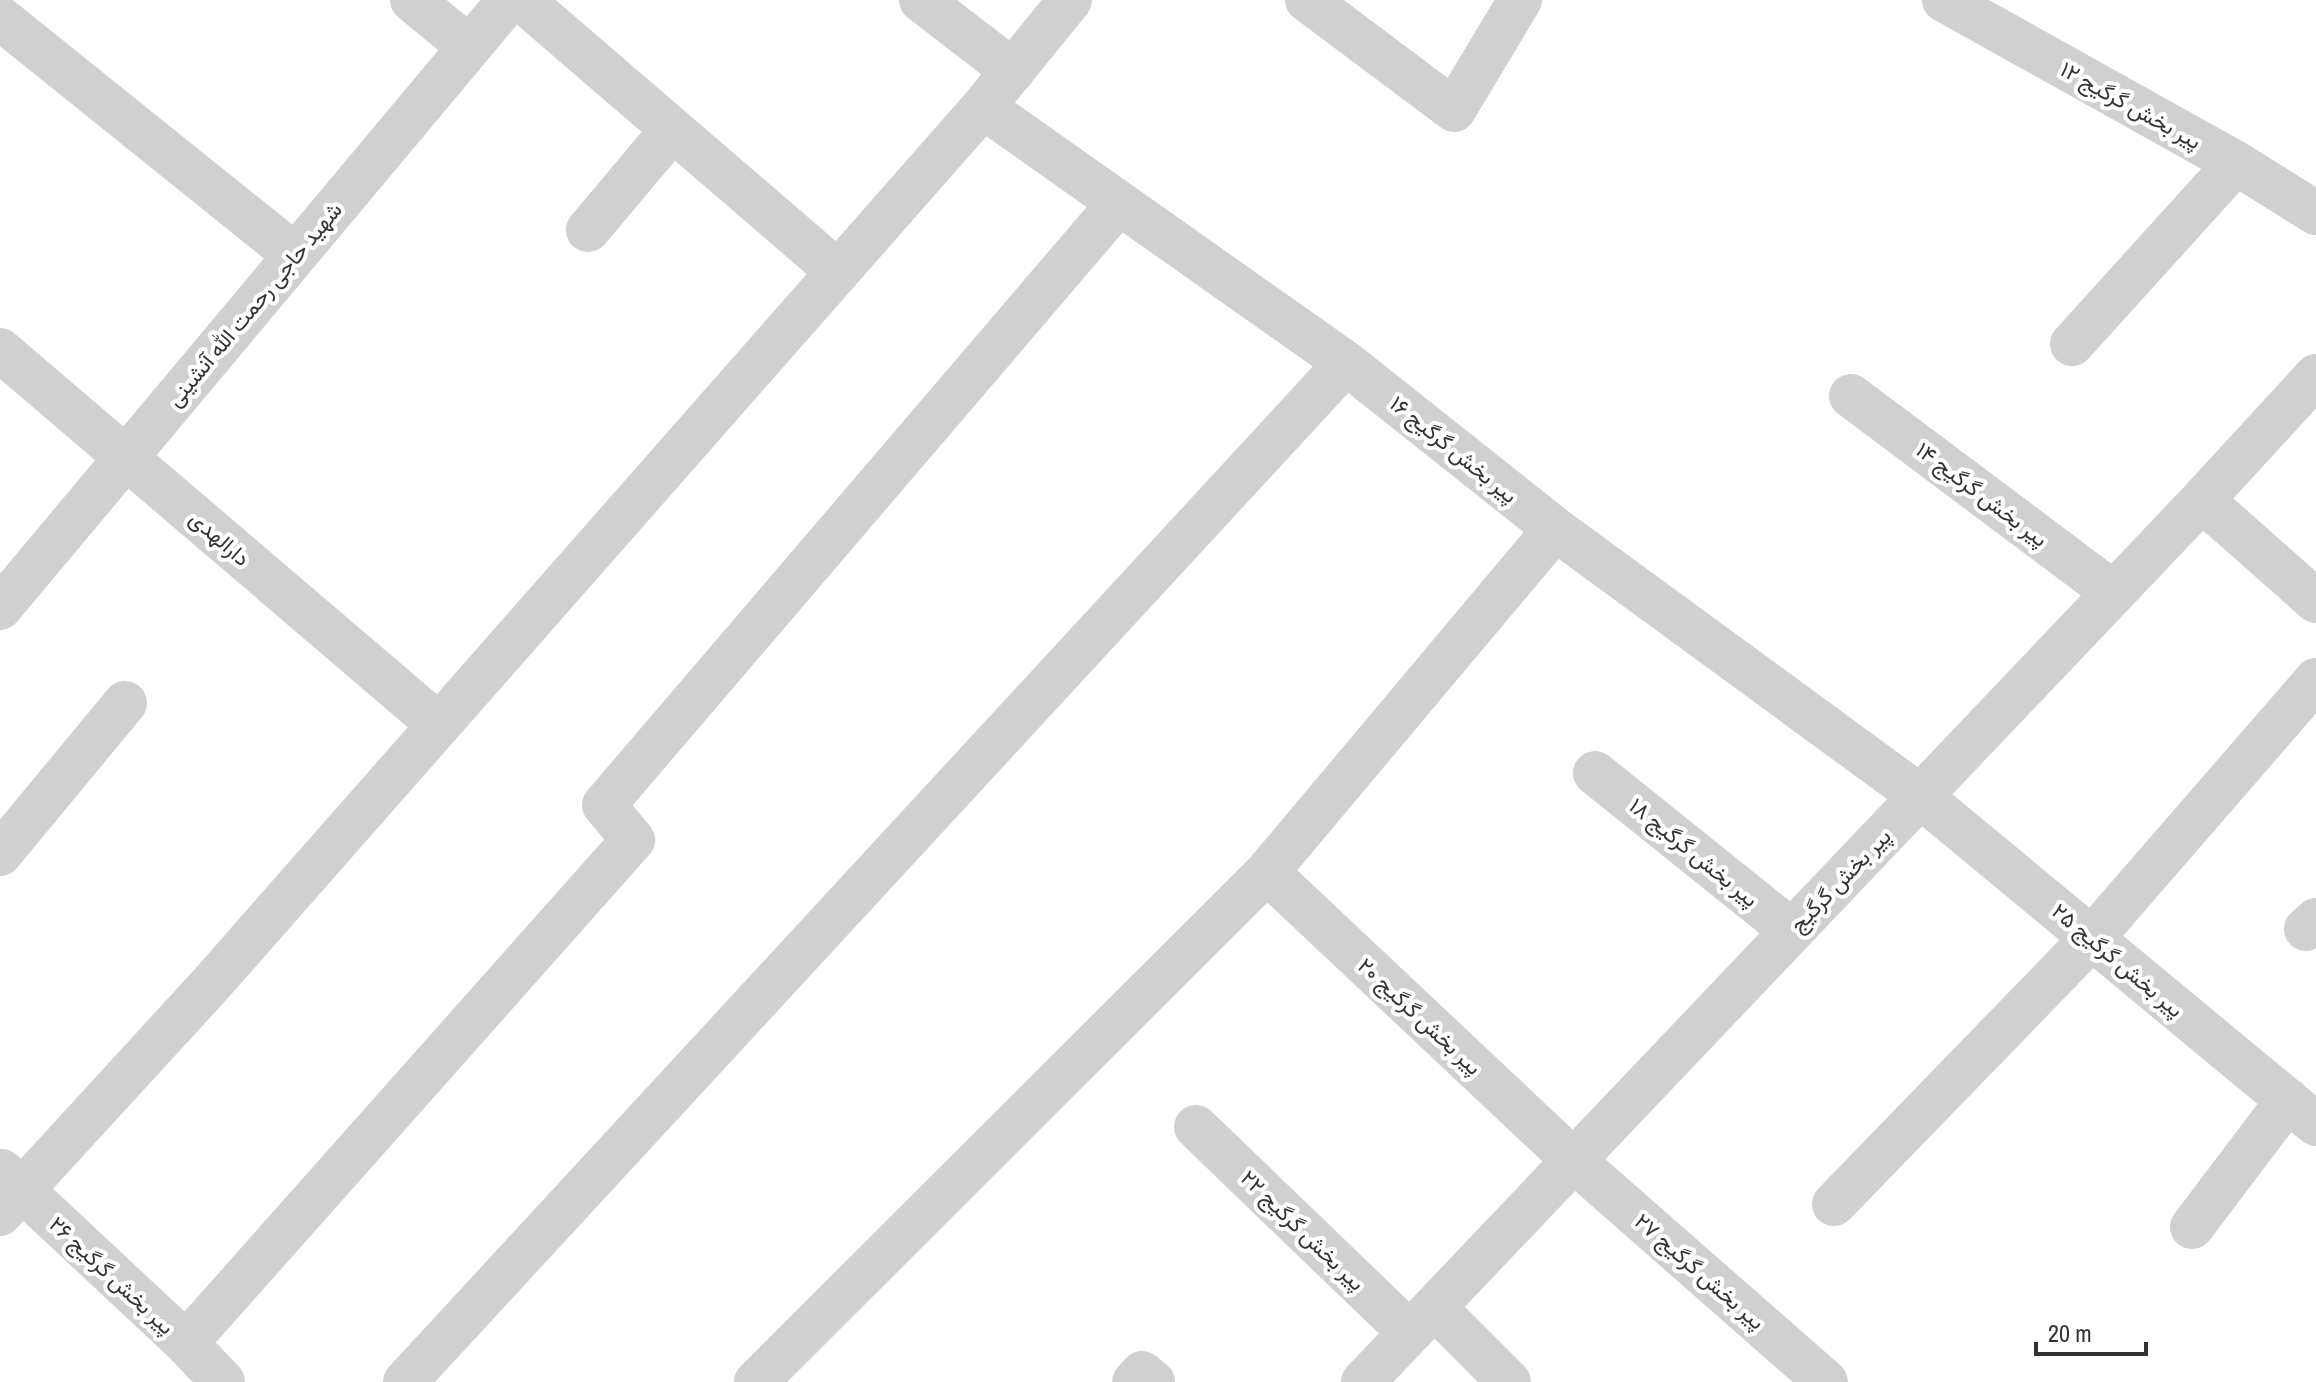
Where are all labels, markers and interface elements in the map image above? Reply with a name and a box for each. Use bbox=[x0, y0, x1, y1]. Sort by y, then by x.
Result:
street label: پیر بخش گرگیج ۱۲ bbox=[2055, 54, 2207, 156]
street label: شهید حاجی رحمت الله آنشینی bbox=[159, 195, 349, 413]
street label: پیر بخش گرگیج ۱۶ bbox=[1384, 388, 1524, 510]
street label: پیر بخش گرگیج ۱۴ bbox=[1910, 435, 2054, 553]
street label: دارالهدی bbox=[183, 503, 257, 573]
street label: پیر بخش گرگیج ۱۸ bbox=[1623, 791, 1765, 913]
street label: پیر بخش گرگیج bbox=[1783, 821, 1897, 939]
street label: پیر بخش گرگیج ۲۵ bbox=[2046, 896, 2190, 1024]
street label: پیر بخش گرگیج ۲۰ bbox=[1351, 951, 1489, 1081]
street label: پیر بخش گرگیج ۲۲ bbox=[1234, 1163, 1372, 1297]
street label: پیر بخش گرگیج ۲۷ bbox=[1629, 1206, 1771, 1336]
street label: پیر بخش گرگیج ۲۶ bbox=[43, 1209, 181, 1341]
scale bar bbox=[2036, 1306, 2146, 1356]
text: 20 m bbox=[2048, 1317, 2092, 1349]

